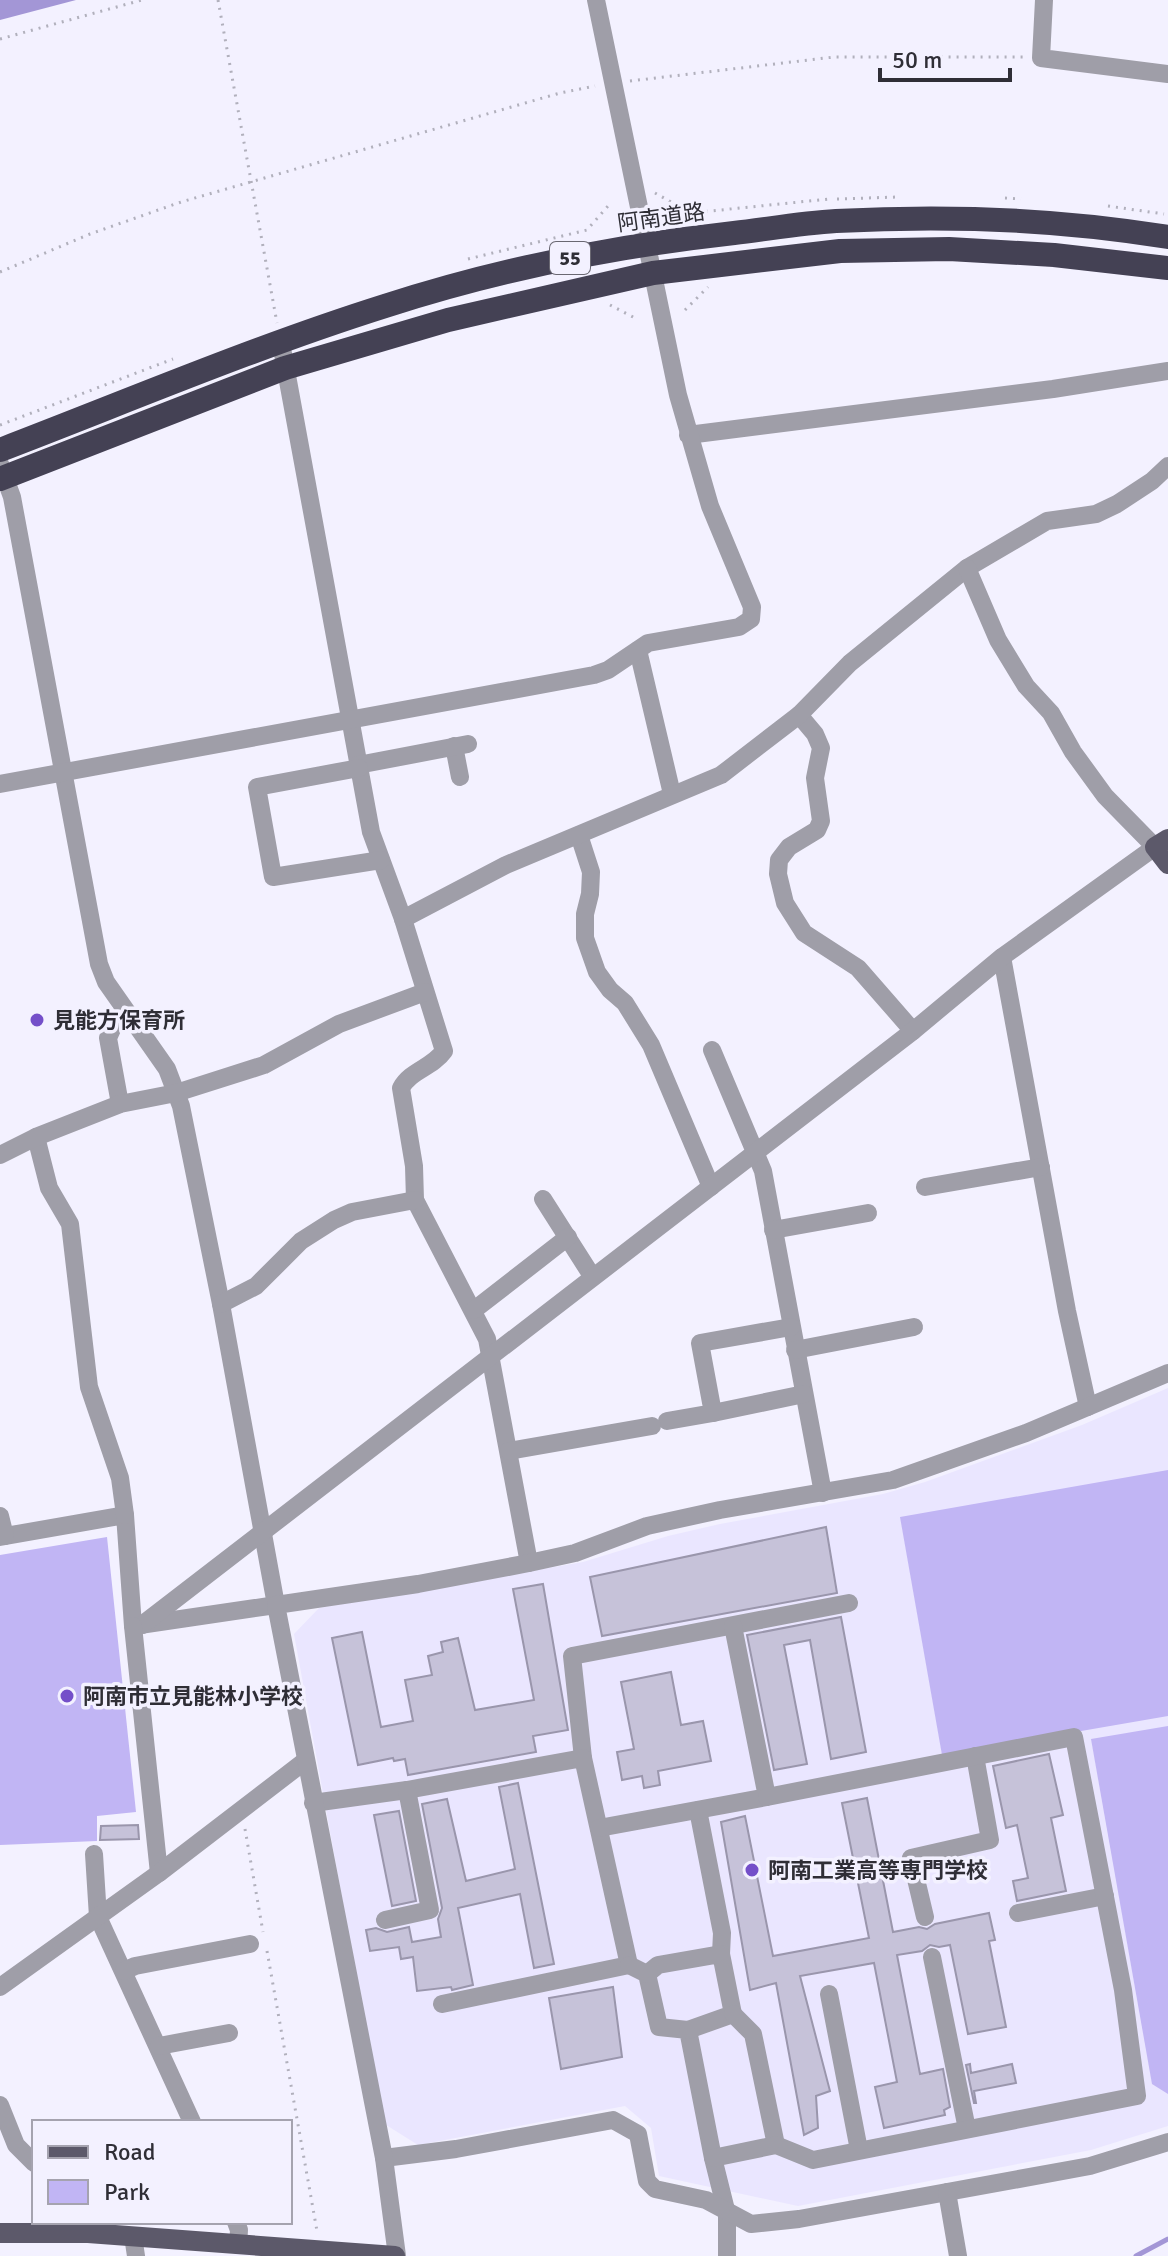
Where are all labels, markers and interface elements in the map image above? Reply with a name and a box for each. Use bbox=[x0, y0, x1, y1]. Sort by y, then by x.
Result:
scale bar bbox=[880, 32, 1010, 82]
text: 50 m bbox=[892, 45, 942, 75]
street label: 阿南道路 bbox=[616, 198, 707, 237]
road number: 55 bbox=[550, 242, 590, 274]
place label: 見能方保育所 bbox=[53, 1007, 185, 1034]
marker: 見能方保育所 bbox=[28, 1011, 46, 1029]
place label: 阿南市立見能林小学校 bbox=[83, 1683, 303, 1710]
marker: 阿南市立見能林小学校 bbox=[58, 1687, 76, 1705]
place label: 阿南工業高等専門学校 bbox=[768, 1857, 988, 1884]
marker: 阿南工業高等専門学校 bbox=[743, 1861, 761, 1879]
legend bbox=[32, 2120, 292, 2224]
text: Road bbox=[104, 2137, 155, 2167]
text: Park bbox=[104, 2177, 150, 2207]

